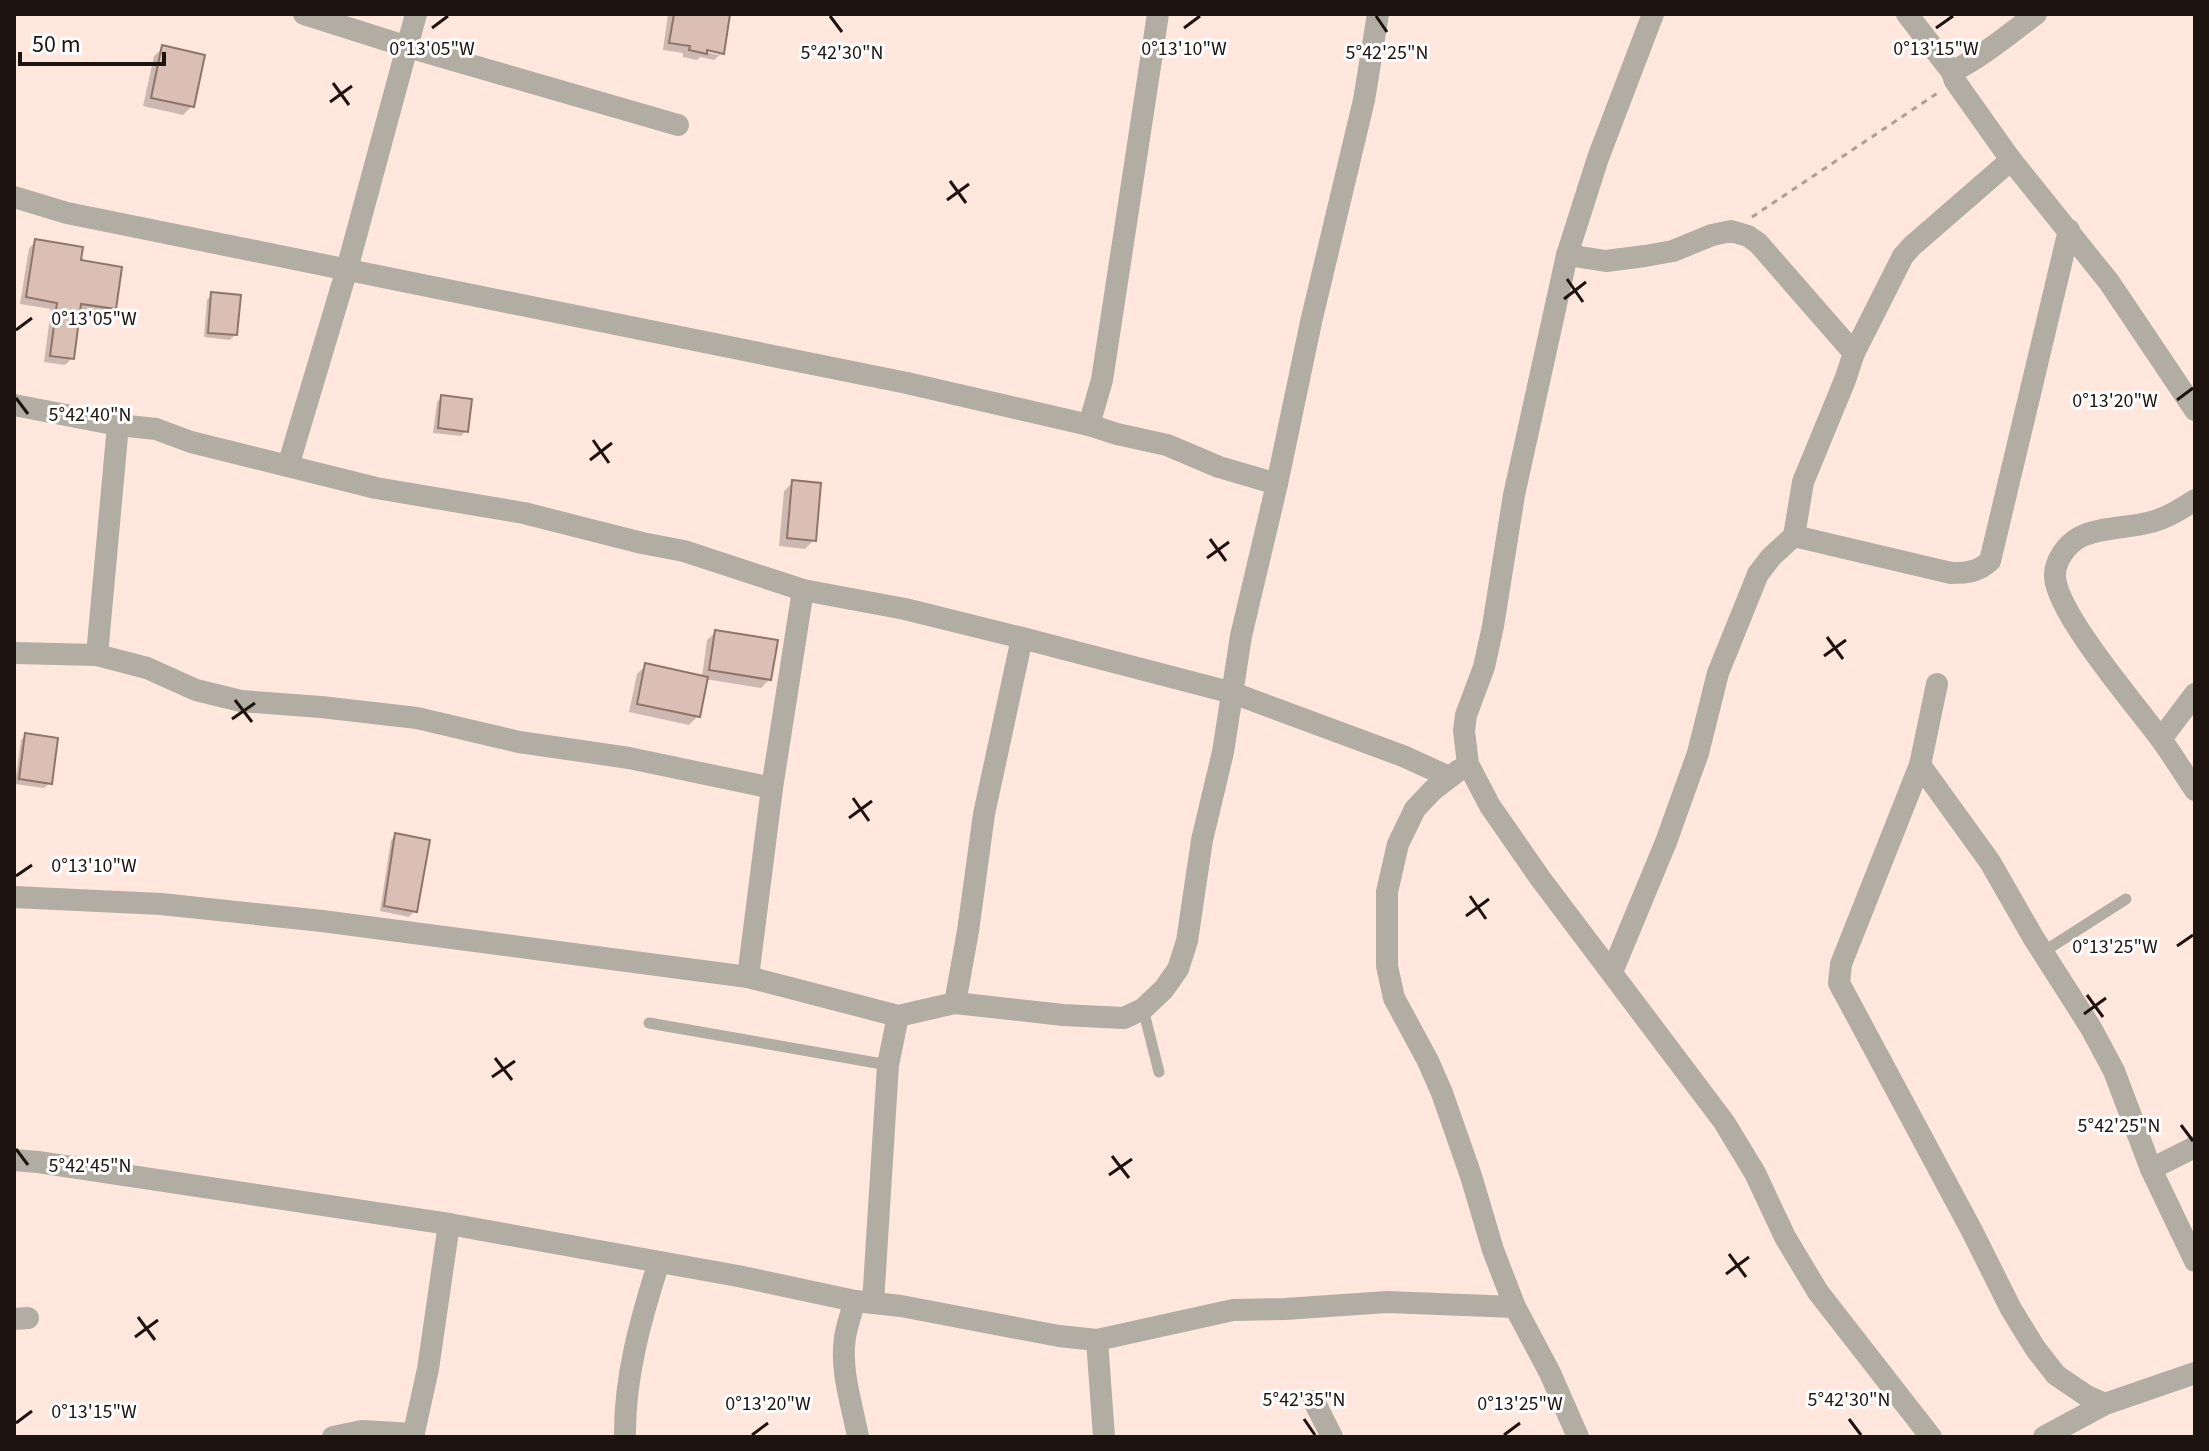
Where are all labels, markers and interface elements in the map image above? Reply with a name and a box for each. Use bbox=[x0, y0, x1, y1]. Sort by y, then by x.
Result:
scale bar bbox=[20, 16, 164, 66]
text: 50 m bbox=[32, 27, 81, 62]
text: 0°13'05"W bbox=[389, 35, 475, 63]
text: 0°13'10"W bbox=[1141, 35, 1227, 63]
text: 0°13'15"W bbox=[1893, 35, 1979, 63]
text: 5°42'30"N bbox=[801, 39, 883, 67]
text: 5°42'25"N bbox=[1346, 39, 1428, 67]
text: 0°13'05"W bbox=[51, 305, 137, 333]
text: 0°13'20"W bbox=[2072, 387, 2158, 415]
text: 5°42'40"N bbox=[49, 401, 131, 429]
text: 0°13'10"W bbox=[51, 852, 137, 880]
text: 0°13'25"W bbox=[2072, 933, 2158, 961]
text: 5°42'25"N bbox=[2078, 1112, 2160, 1140]
text: 5°42'45"N bbox=[49, 1152, 131, 1180]
text: 5°42'35"N bbox=[1263, 1386, 1345, 1414]
text: 5°42'30"N bbox=[1808, 1386, 1890, 1414]
text: 0°13'20"W bbox=[725, 1390, 811, 1418]
text: 0°13'25"W bbox=[1477, 1390, 1563, 1418]
text: 0°13'15"W bbox=[51, 1398, 137, 1426]

